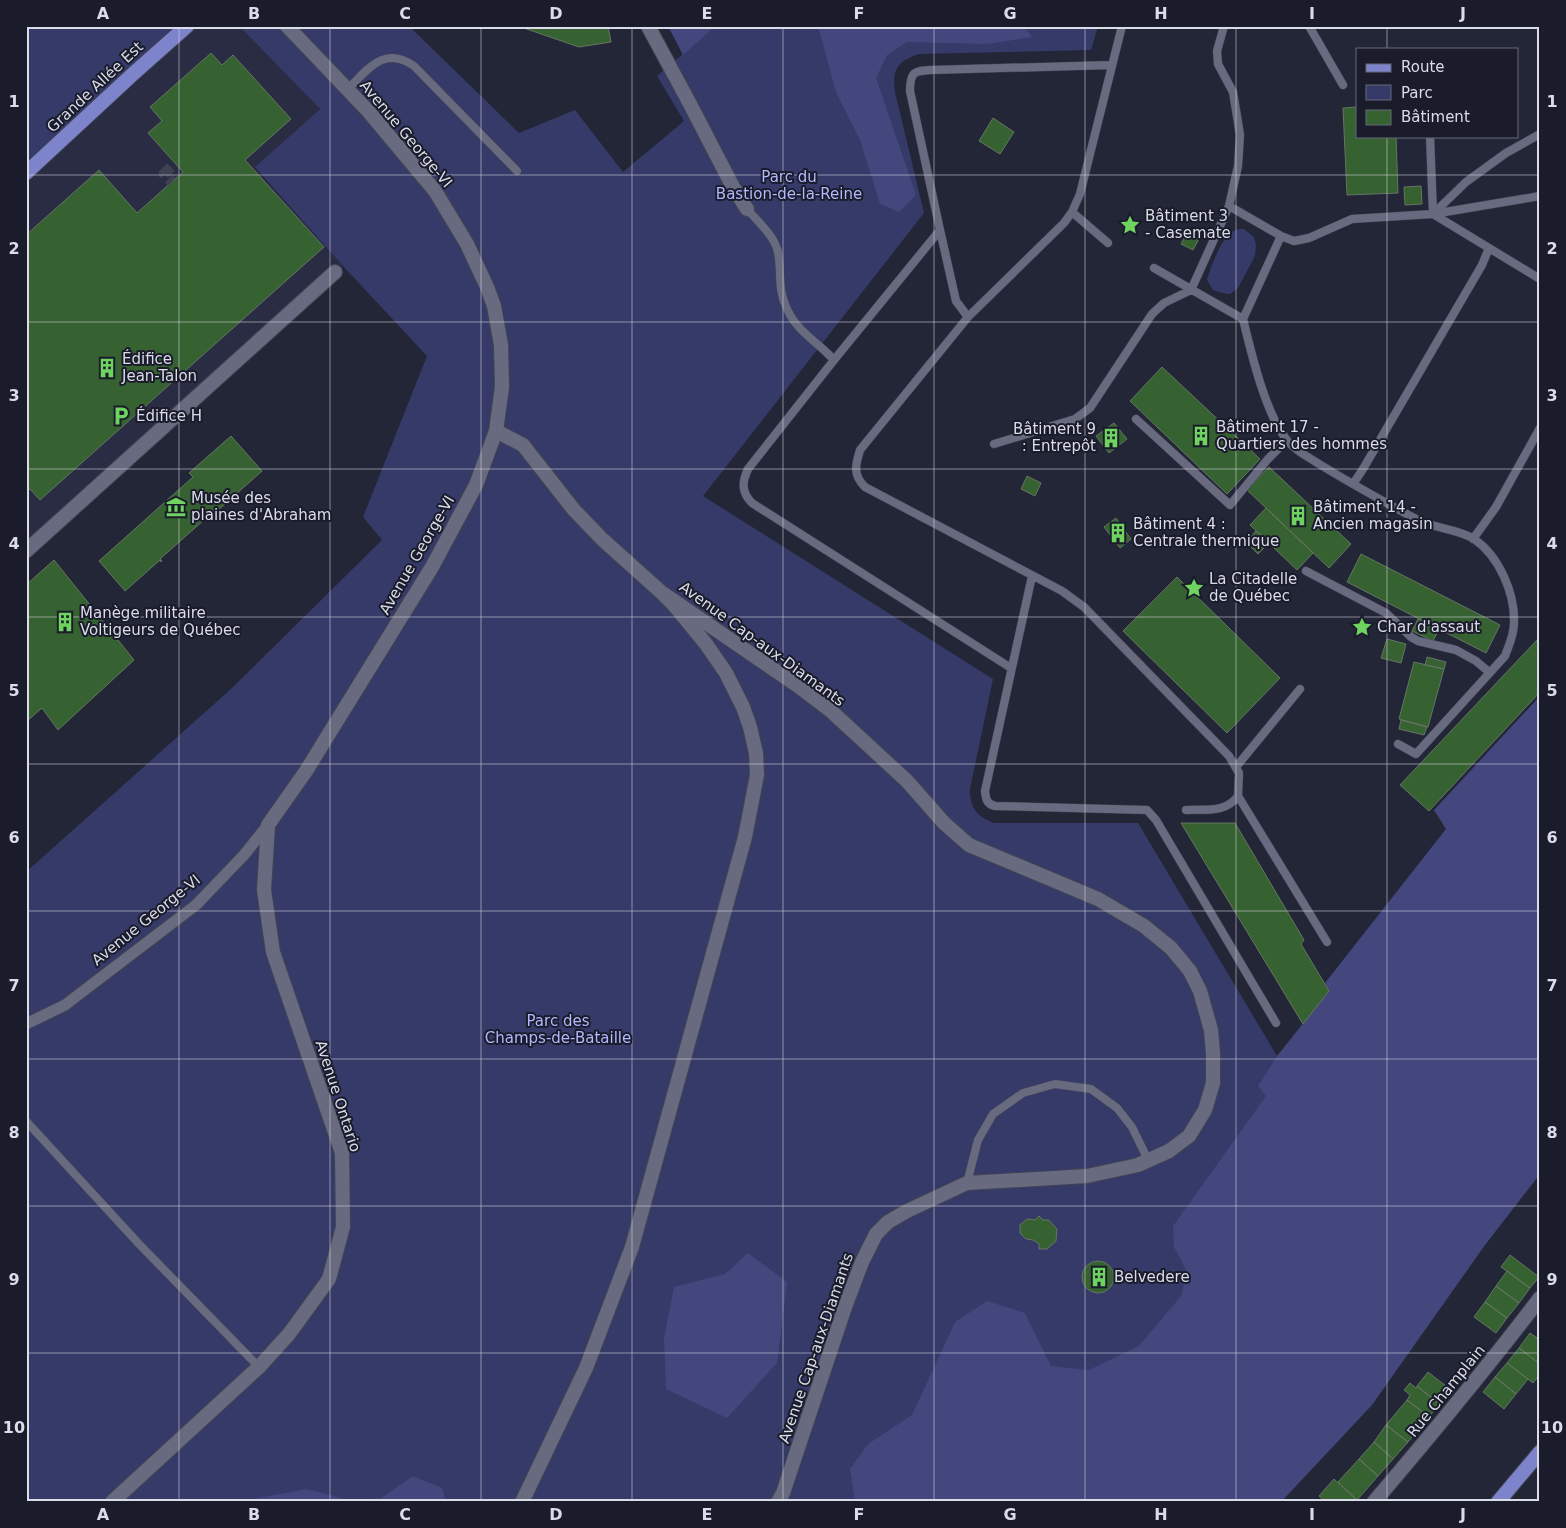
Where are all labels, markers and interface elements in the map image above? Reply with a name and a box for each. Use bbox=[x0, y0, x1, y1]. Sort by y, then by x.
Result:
text: A bbox=[97, 4, 110, 23]
text: B bbox=[248, 4, 260, 23]
text: C bbox=[399, 4, 411, 23]
text: D bbox=[549, 4, 563, 23]
text: E bbox=[702, 4, 712, 23]
text: F bbox=[854, 4, 864, 23]
text: G bbox=[1003, 4, 1017, 23]
text: H bbox=[1154, 4, 1168, 23]
text: I bbox=[1309, 4, 1315, 23]
text: J bbox=[1459, 4, 1466, 23]
street label: Grande Allée Est bbox=[43, 38, 147, 136]
legend bbox=[1356, 48, 1518, 138]
text: Route bbox=[1401, 58, 1445, 76]
street label: Avenue George-VI bbox=[356, 77, 456, 191]
text: Parc bbox=[1401, 84, 1433, 102]
text: 1 bbox=[8, 92, 20, 111]
text: 1 bbox=[1546, 92, 1558, 111]
text: Bâtiment bbox=[1401, 108, 1470, 126]
park label: Parc du Bastion-de-la-Reine bbox=[716, 168, 862, 203]
place label: Bâtiment 3 - Casemate bbox=[1145, 207, 1231, 242]
place icon: Bâtiment 3 - Casemate bbox=[1119, 214, 1141, 236]
text: 2 bbox=[8, 239, 20, 258]
text: 2 bbox=[1546, 239, 1558, 258]
place label: Édifice Jean-Talon bbox=[121, 349, 197, 385]
building icon: Édifice Jean-Talon bbox=[96, 357, 118, 379]
text: 3 bbox=[8, 386, 20, 405]
text: 3 bbox=[1546, 386, 1558, 405]
parking icon: Édifice H bbox=[110, 405, 132, 427]
place label: Édifice H bbox=[136, 406, 202, 425]
place label: Bâtiment 17 - Quartiers des hommes bbox=[1216, 418, 1387, 453]
place label: Bâtiment 9 : Entrepôt bbox=[1013, 420, 1096, 455]
building icon: Bâtiment 17 - Quartiers des hommes bbox=[1190, 425, 1212, 447]
building icon: Bâtiment 9 : Entrepôt bbox=[1100, 427, 1122, 449]
place label: Musée des plaines d'Abraham bbox=[191, 489, 331, 524]
street label: Avenue George-VI bbox=[376, 492, 458, 618]
museum icon: Musée des plaines d'Abraham bbox=[165, 496, 187, 518]
place label: Bâtiment 14 - Ancien magasin bbox=[1313, 498, 1433, 533]
building icon: Bâtiment 14 - Ancien magasin bbox=[1287, 505, 1309, 527]
place label: Bâtiment 4 : Centrale thermique bbox=[1133, 515, 1279, 550]
building icon: Bâtiment 4 : Centrale thermique bbox=[1107, 522, 1129, 544]
text: 4 bbox=[8, 534, 20, 553]
text: 4 bbox=[1546, 534, 1558, 553]
place label: La Citadelle de Québec bbox=[1209, 570, 1297, 605]
place icon: La Citadelle de Québec bbox=[1183, 577, 1205, 599]
street label: Avenue Cap-aux-Diamants bbox=[676, 578, 848, 710]
place label: Manège militaire Voltigeurs de Québec bbox=[80, 604, 241, 639]
building icon: Manège militaire Voltigeurs de Québec bbox=[54, 611, 76, 633]
place icon: Char d'assaut bbox=[1351, 616, 1373, 638]
place label: Char d'assaut bbox=[1377, 618, 1480, 636]
text: 5 bbox=[8, 681, 20, 700]
text: 5 bbox=[1546, 681, 1558, 700]
text: 6 bbox=[8, 828, 20, 847]
text: 6 bbox=[1546, 828, 1558, 847]
street label: Avenue George-VI bbox=[88, 871, 204, 969]
text: 7 bbox=[8, 976, 20, 995]
text: 7 bbox=[1546, 976, 1558, 995]
park label: Parc des Champs-de-Bataille bbox=[485, 1012, 631, 1047]
street label: Avenue Ontario bbox=[311, 1038, 365, 1154]
text: 8 bbox=[8, 1123, 20, 1142]
text: 8 bbox=[1546, 1123, 1558, 1142]
street label: Avenue Cap-aux-Diamants bbox=[775, 1250, 857, 1445]
building icon: Belvedere bbox=[1088, 1266, 1110, 1288]
place label: Belvedere bbox=[1114, 1268, 1190, 1286]
text: 9 bbox=[8, 1270, 20, 1289]
text: 9 bbox=[1546, 1270, 1558, 1289]
street label: Rue Champlain bbox=[1403, 1341, 1489, 1441]
text: 10 bbox=[3, 1418, 25, 1437]
text: 10 bbox=[1541, 1418, 1563, 1437]
text: A bbox=[97, 1505, 110, 1524]
text: B bbox=[248, 1505, 260, 1524]
text: C bbox=[399, 1505, 411, 1524]
text: D bbox=[549, 1505, 563, 1524]
text: E bbox=[702, 1505, 712, 1524]
text: F bbox=[854, 1505, 864, 1524]
text: G bbox=[1003, 1505, 1017, 1524]
text: H bbox=[1154, 1505, 1168, 1524]
text: I bbox=[1309, 1505, 1315, 1524]
text: J bbox=[1459, 1505, 1466, 1524]

